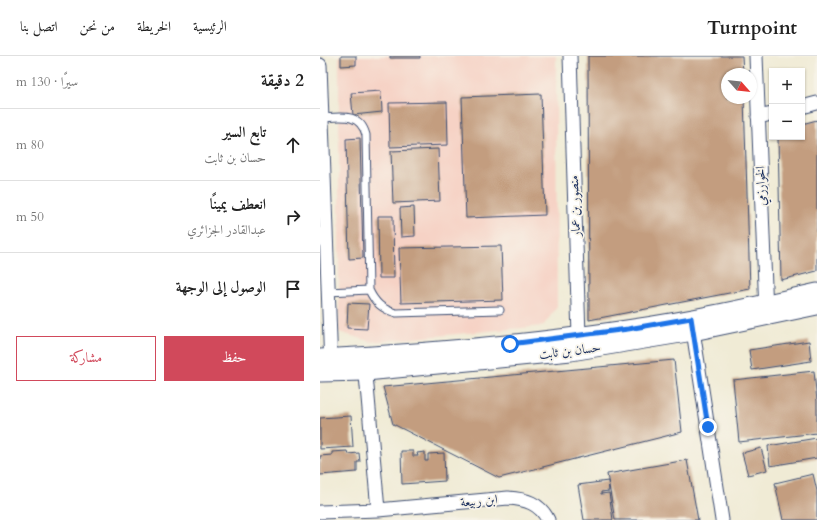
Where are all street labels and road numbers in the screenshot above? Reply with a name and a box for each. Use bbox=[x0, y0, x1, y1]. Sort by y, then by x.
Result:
street label: الخوارزمي bbox=[751, 166, 773, 206]
street label: منصور بن عمار bbox=[565, 175, 585, 239]
street label: حسان بن ثابت bbox=[538, 338, 602, 364]
street label: ابن ربيعة bbox=[460, 490, 499, 512]

